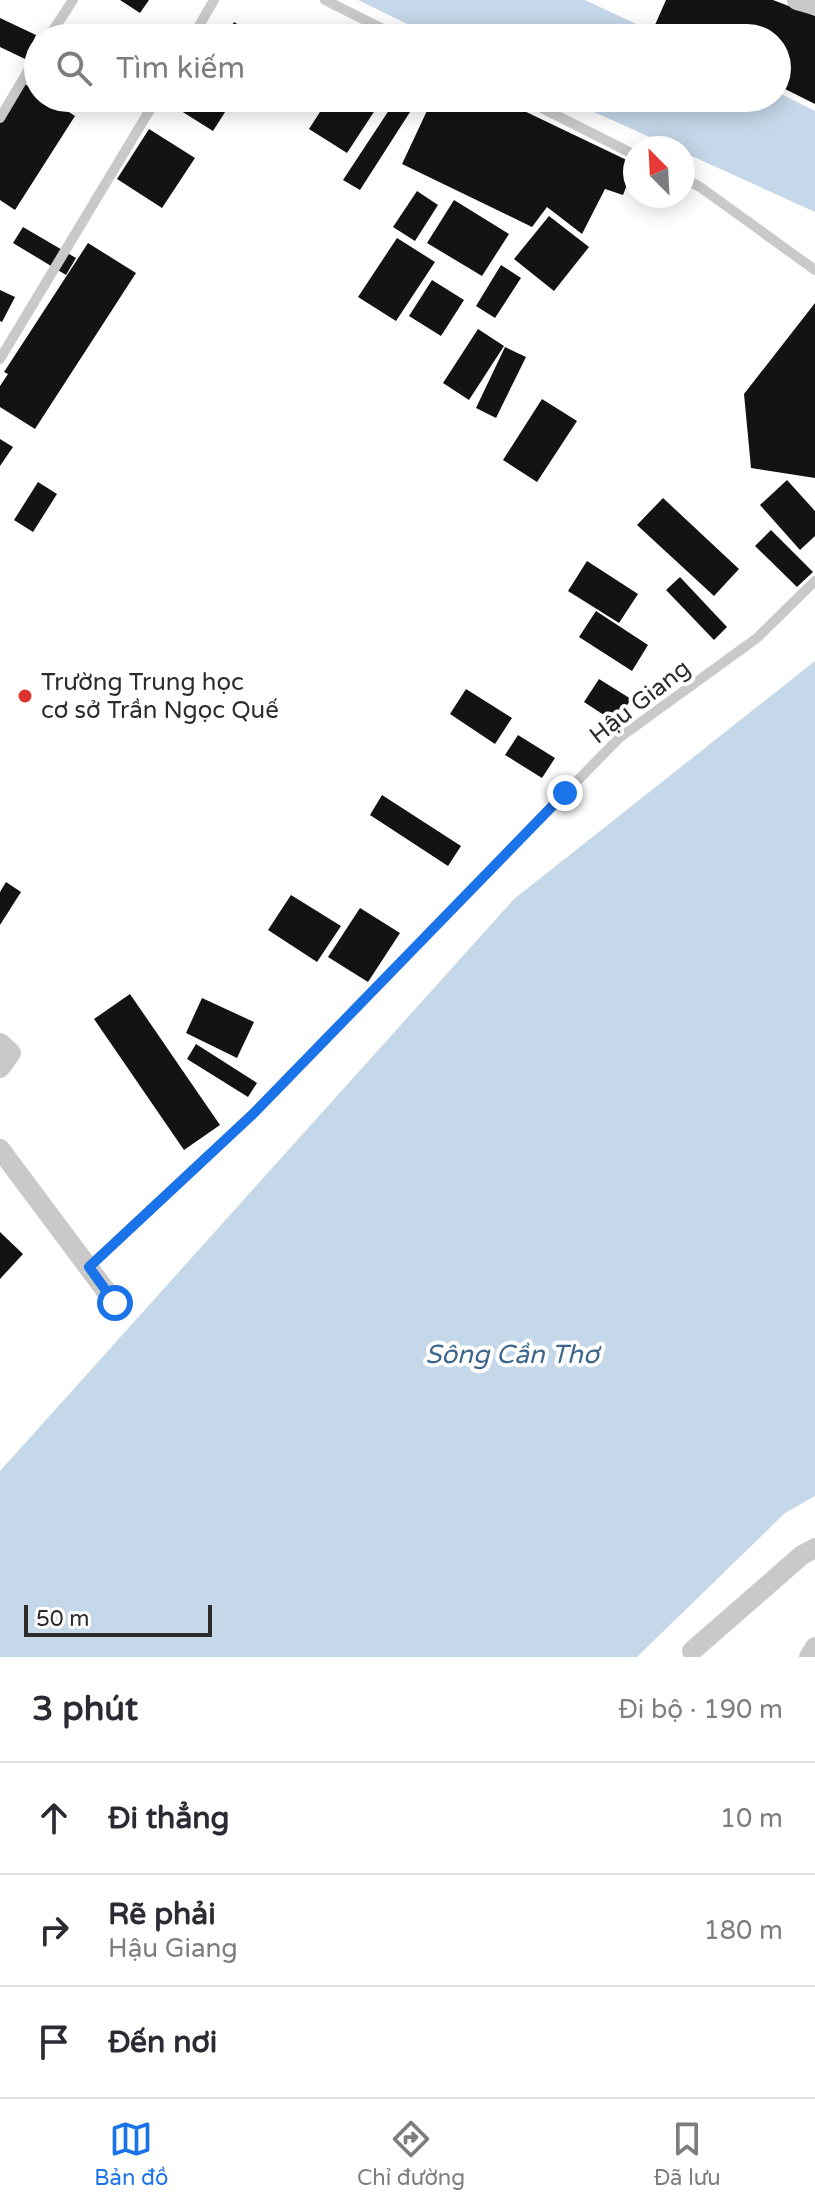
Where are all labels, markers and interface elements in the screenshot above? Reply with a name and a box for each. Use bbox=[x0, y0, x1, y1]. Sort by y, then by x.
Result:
search box bbox=[24, 24, 791, 112]
icon: search bbox=[52, 46, 96, 90]
text: Tìm kiếm bbox=[116, 50, 245, 87]
north arrow bbox=[623, 136, 695, 208]
street label: Hậu Giang bbox=[584, 654, 696, 750]
place label: Trường Trung học cơ sở Trần Ngọc Quế bbox=[41, 668, 279, 725]
marker: Trường Trung học cơ sở Trần Ngọc Quế bbox=[16, 687, 34, 705]
route end bbox=[547, 775, 583, 811]
route start bbox=[97, 1285, 133, 1321]
water label: Sông Cần Thơ bbox=[425, 1339, 602, 1370]
scale bar bbox=[24, 1601, 212, 1637]
text: 50 m bbox=[36, 1606, 90, 1632]
text: 3 phút bbox=[32, 1689, 138, 1730]
text: Đi bộ · 190 m bbox=[618, 1694, 783, 1725]
icon: ahead bbox=[32, 1796, 76, 1840]
text: Đi thẳng bbox=[108, 1800, 229, 1837]
text: 10 m bbox=[720, 1803, 783, 1834]
text: Rẽ phải bbox=[108, 1896, 216, 1933]
icon: right bbox=[32, 1908, 76, 1952]
text: 180 m bbox=[703, 1915, 783, 1946]
text: Hậu Giang bbox=[108, 1933, 238, 1964]
icon: arrive bbox=[32, 2020, 76, 2064]
text: Đến nơi bbox=[108, 2024, 217, 2061]
tab: Bản đồ bbox=[94, 2117, 168, 2191]
tab: Chỉ đường bbox=[357, 2117, 465, 2191]
tab: Đã lưu bbox=[654, 2117, 721, 2191]

